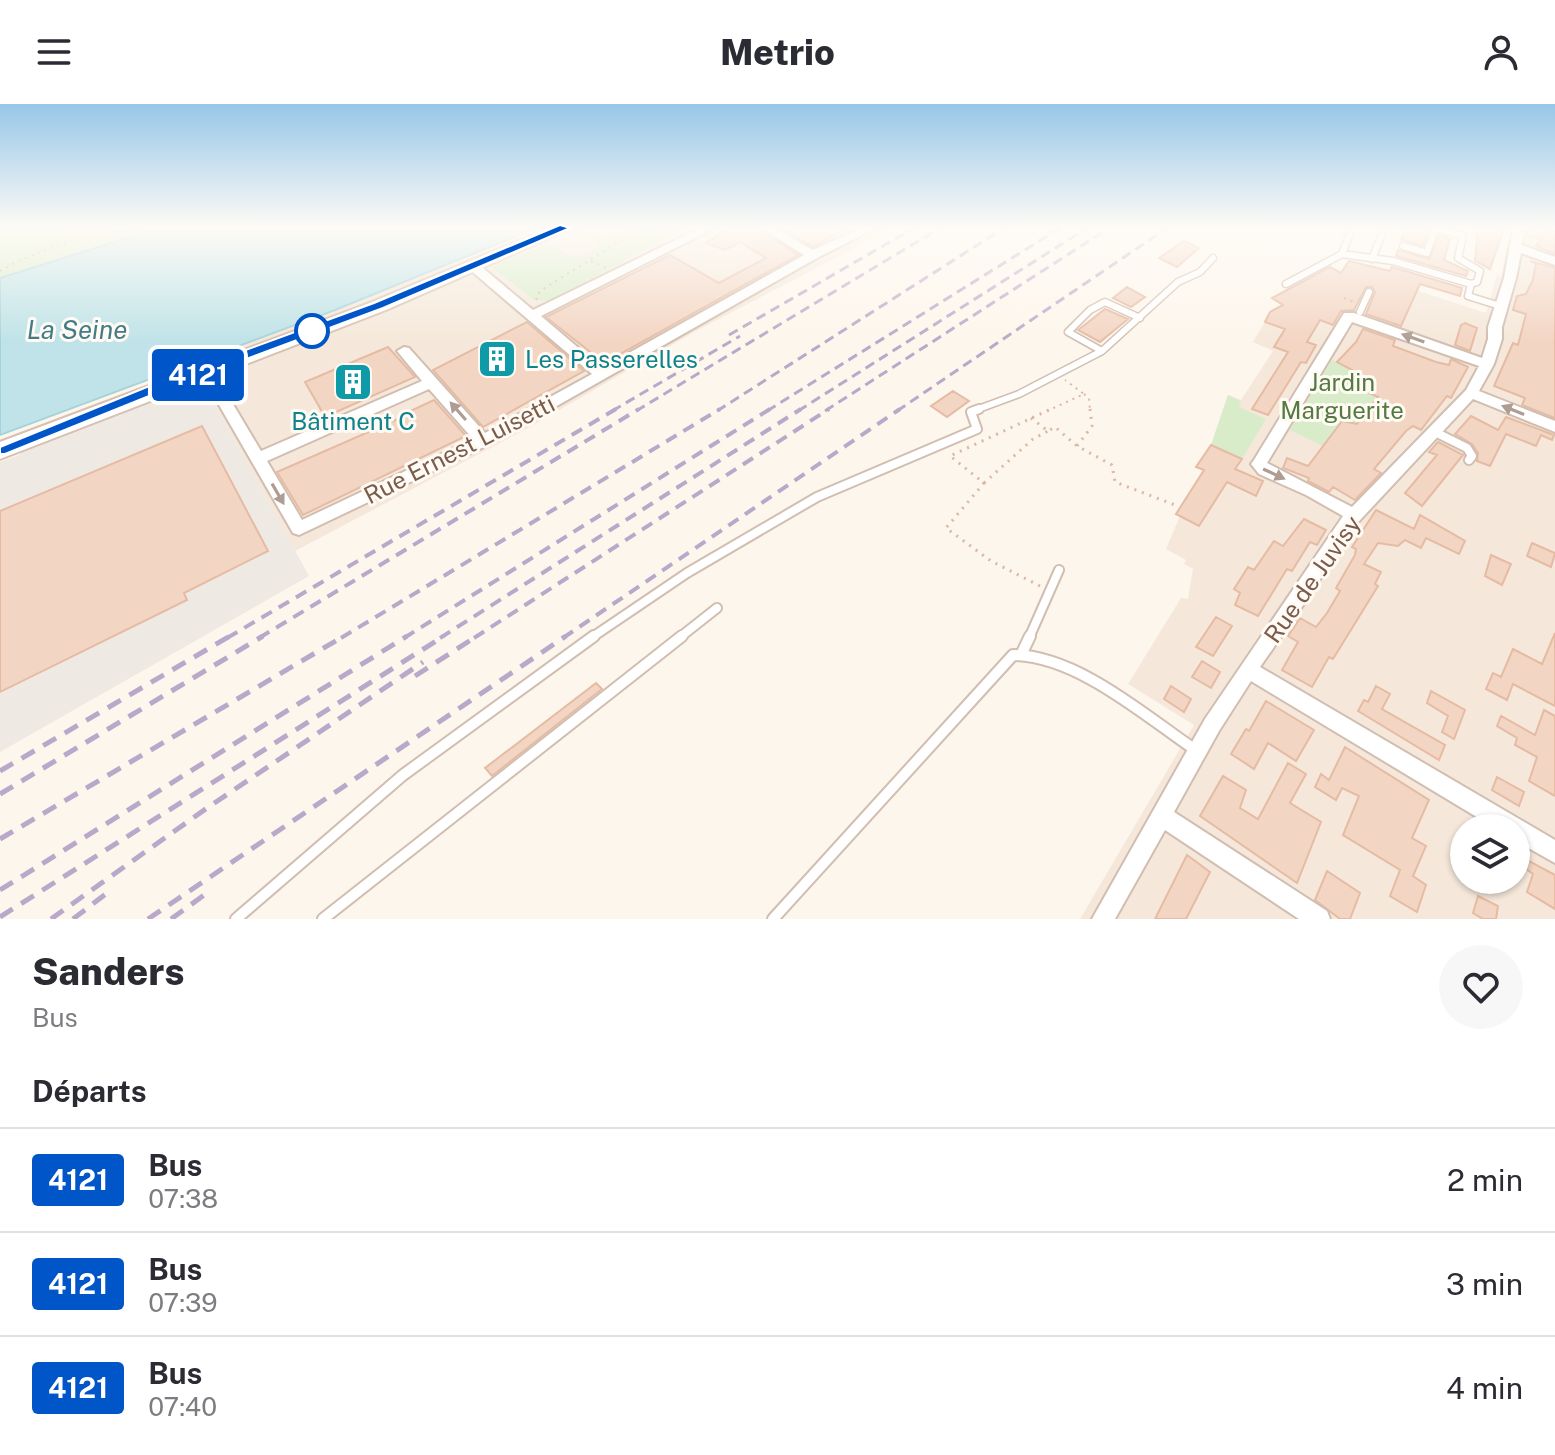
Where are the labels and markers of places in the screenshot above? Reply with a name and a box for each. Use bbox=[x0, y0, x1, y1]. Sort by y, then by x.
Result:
unlabelled marker bbox=[295, 314, 329, 348]
building icon: Les Passerelles bbox=[476, 338, 518, 380]
place label: Les Passerelles bbox=[525, 345, 698, 373]
building icon: Bâtiment C bbox=[332, 361, 374, 403]
place label: Bâtiment C bbox=[291, 407, 415, 435]

